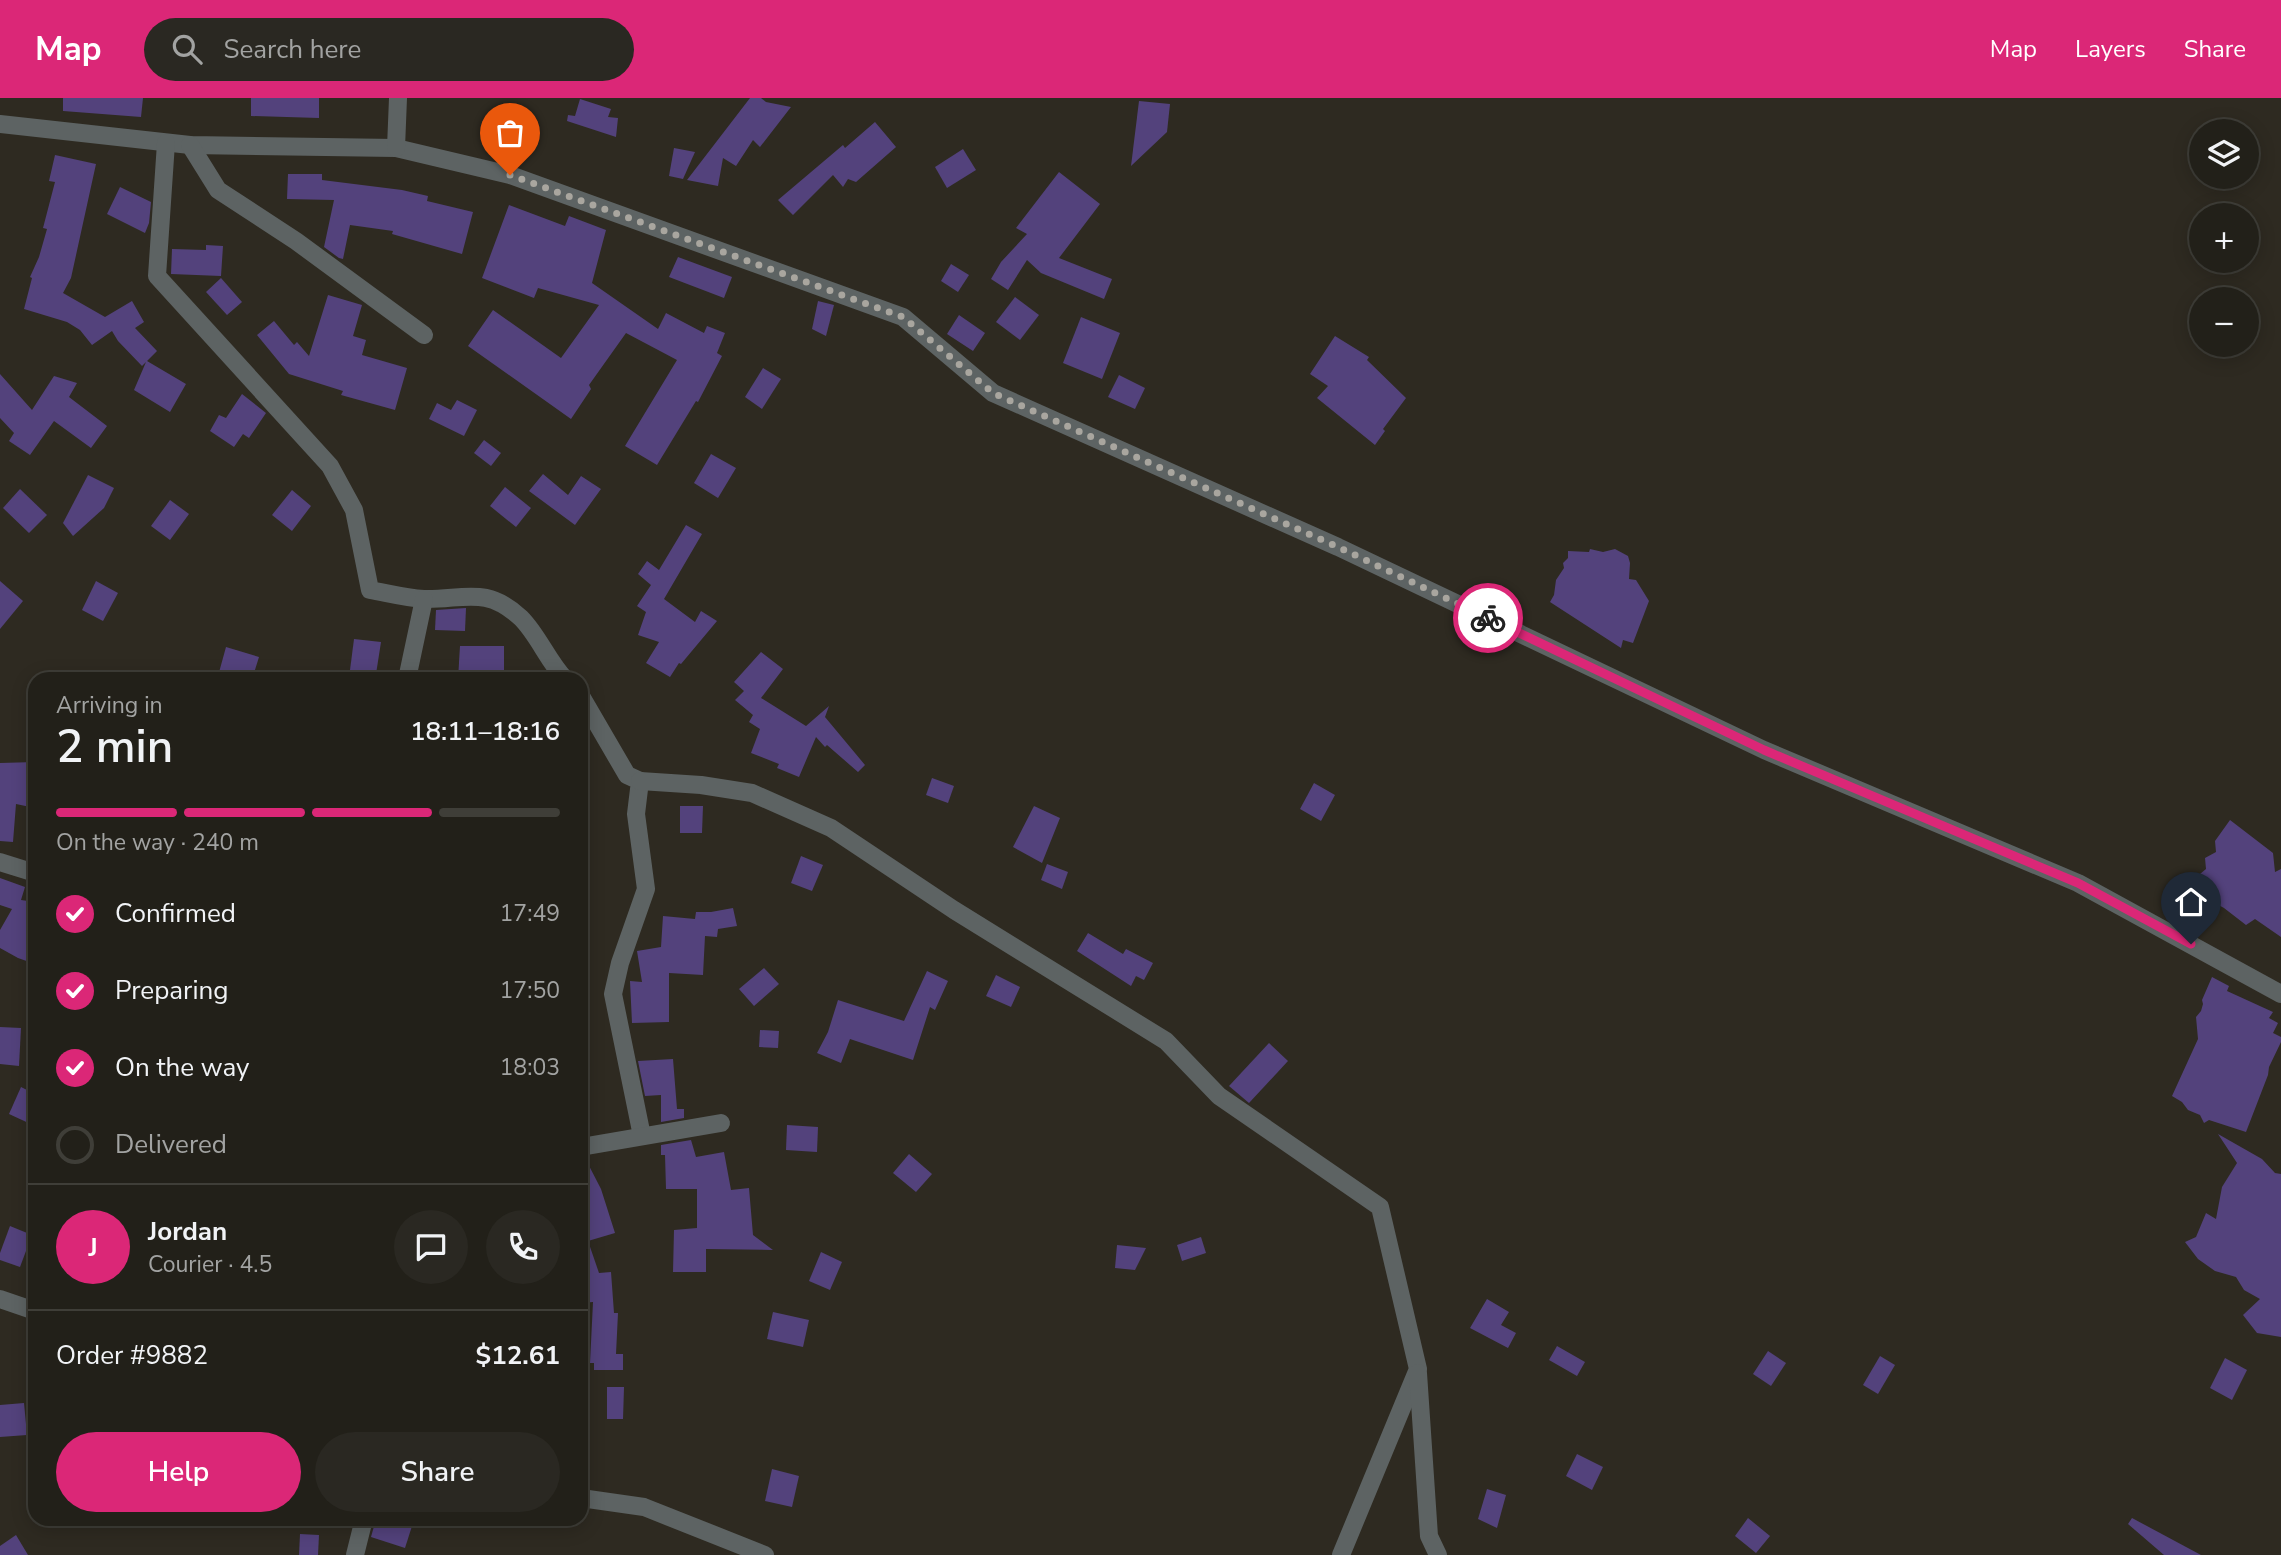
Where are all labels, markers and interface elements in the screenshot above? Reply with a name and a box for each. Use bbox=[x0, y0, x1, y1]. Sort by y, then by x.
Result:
search box bbox=[144, 18, 634, 81]
text: Map bbox=[35, 27, 102, 72]
icon: search bbox=[168, 30, 206, 68]
text: Search here bbox=[224, 32, 361, 67]
text: Map bbox=[1990, 33, 2037, 65]
text: Layers bbox=[2075, 33, 2146, 65]
text: Share bbox=[2184, 33, 2246, 65]
pin bbox=[480, 103, 540, 175]
icon: bag bbox=[491, 114, 529, 152]
map controls bbox=[2189, 119, 2259, 357]
button: layers bbox=[2189, 119, 2259, 189]
button: + bbox=[2189, 203, 2259, 273]
button: − bbox=[2189, 287, 2259, 357]
courier bbox=[1453, 583, 1523, 653]
icon: bike bbox=[1469, 599, 1507, 637]
text: Arriving in bbox=[56, 690, 163, 721]
text: 18:11–18:16 bbox=[410, 714, 560, 749]
text: 2 min bbox=[56, 715, 173, 778]
text: On the way · 240 m bbox=[56, 827, 259, 858]
pin bbox=[2161, 872, 2221, 944]
icon: home bbox=[2172, 883, 2210, 921]
icon: check bbox=[56, 895, 94, 933]
text: Confirmed bbox=[115, 896, 236, 931]
text: 17:49 bbox=[500, 898, 560, 929]
icon: check bbox=[56, 972, 94, 1010]
text: Preparing bbox=[115, 973, 228, 1008]
text: 17:50 bbox=[500, 975, 560, 1006]
icon: check bbox=[56, 1049, 94, 1087]
text: On the way bbox=[115, 1050, 249, 1085]
text: 18:03 bbox=[500, 1052, 560, 1083]
text: Delivered bbox=[115, 1127, 227, 1162]
button: chat bbox=[394, 1210, 468, 1284]
button: phone bbox=[486, 1210, 560, 1284]
text: Jordan bbox=[148, 1214, 227, 1249]
text: J bbox=[88, 1230, 98, 1265]
text: Courier · 4.5 bbox=[148, 1249, 272, 1280]
text: Order #9882 bbox=[56, 1338, 208, 1373]
text: $12.61 bbox=[476, 1338, 560, 1373]
button: Help bbox=[56, 1432, 301, 1512]
button: Share bbox=[315, 1432, 560, 1512]

